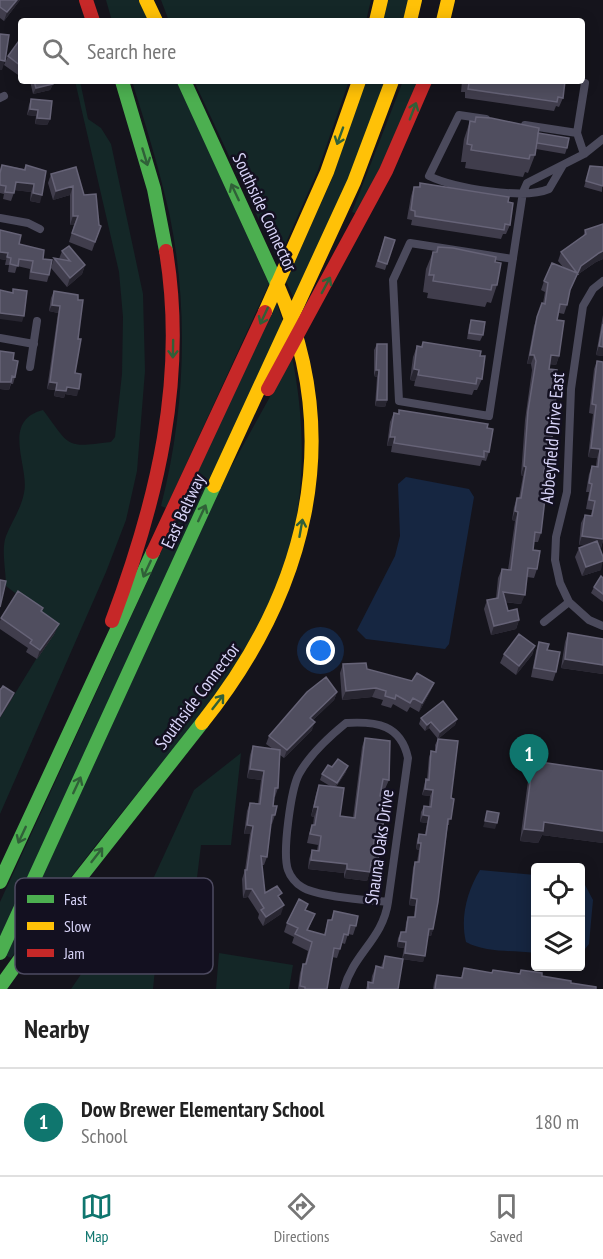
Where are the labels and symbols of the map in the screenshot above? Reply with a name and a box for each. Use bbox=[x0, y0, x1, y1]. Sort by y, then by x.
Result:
one-way arrow bbox=[408, 102, 419, 121]
one-way arrow bbox=[333, 126, 344, 145]
one-way arrow bbox=[140, 147, 151, 166]
street label: Southside Connector bbox=[228, 149, 302, 275]
one-way arrow bbox=[228, 183, 240, 201]
one-way arrow bbox=[320, 277, 332, 294]
one-way arrow bbox=[257, 306, 269, 324]
one-way arrow bbox=[167, 339, 179, 359]
street label: Abbeyfield Drive East bbox=[535, 371, 569, 505]
street label: East Beltway bbox=[156, 470, 210, 552]
one-way arrow bbox=[198, 504, 209, 522]
one-way arrow bbox=[296, 519, 307, 538]
one-way arrow bbox=[140, 560, 152, 578]
your location bbox=[306, 636, 335, 665]
street label: Southside Connector bbox=[149, 638, 245, 754]
one-way arrow bbox=[212, 695, 225, 711]
pin: 1 bbox=[510, 734, 548, 784]
one-way arrow bbox=[71, 777, 83, 795]
street label: Shauna Oaks Drive bbox=[360, 788, 398, 906]
one-way arrow bbox=[15, 826, 26, 844]
one-way arrow bbox=[90, 847, 103, 863]
legend bbox=[15, 878, 213, 974]
text: Fast bbox=[64, 889, 87, 909]
text: Slow bbox=[64, 916, 91, 936]
text: Jam bbox=[63, 943, 85, 963]

